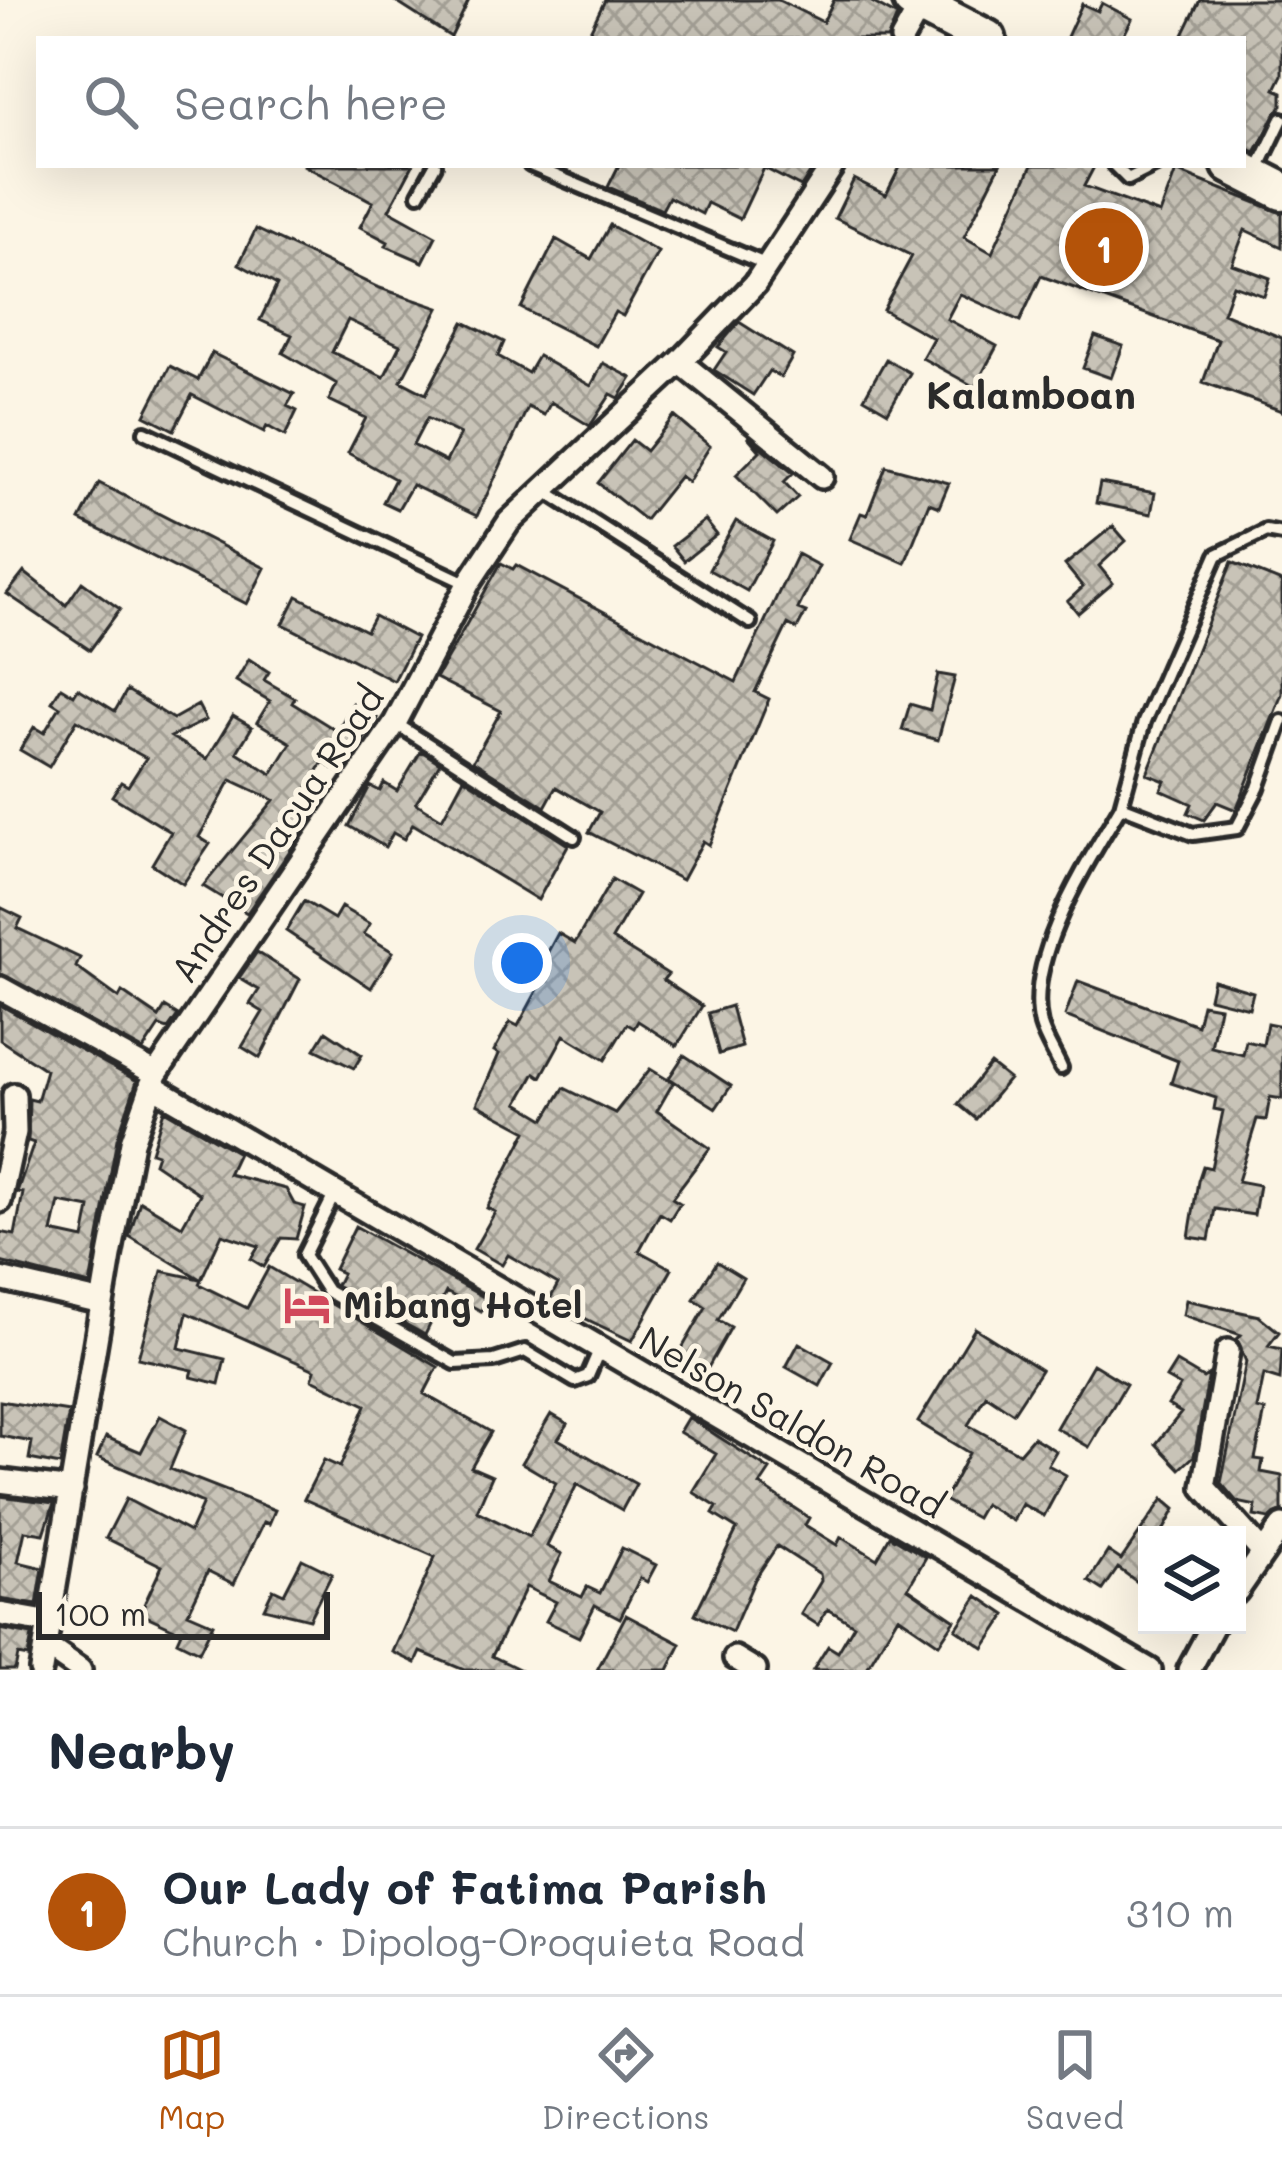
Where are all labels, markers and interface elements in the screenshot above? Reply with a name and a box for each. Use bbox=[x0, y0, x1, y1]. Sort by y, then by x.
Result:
search box bbox=[36, 36, 1246, 168]
icon: search bbox=[78, 69, 144, 135]
text: Search here bbox=[174, 73, 448, 131]
pin: 1 bbox=[1065, 202, 1143, 292]
district label: Kalamboan bbox=[926, 368, 1136, 419]
street label: Andres Dacua Road bbox=[159, 675, 393, 991]
your location bbox=[492, 933, 552, 993]
hotel icon: Mibang Hotel bbox=[282, 1280, 332, 1330]
place label: Mibang Hotel bbox=[343, 1280, 582, 1327]
street label: Nelson Saldon Road bbox=[632, 1314, 954, 1527]
map controls bbox=[1138, 1526, 1246, 1634]
button: layers bbox=[1138, 1526, 1246, 1634]
scale bar bbox=[36, 1586, 330, 1639]
text: 100 m bbox=[54, 1591, 146, 1634]
text: Nearby bbox=[48, 1715, 235, 1782]
text: Our Lady of Fatima Parish bbox=[162, 1857, 767, 1915]
text: 1 bbox=[78, 1886, 96, 1937]
text: 310 m bbox=[1126, 1886, 1234, 1937]
text: Church · Dipolog-Oroquieta Road bbox=[162, 1915, 805, 1966]
tab: Map bbox=[158, 2022, 225, 2137]
tab: Directions bbox=[542, 2022, 709, 2137]
tab: Saved bbox=[1026, 2022, 1124, 2137]

